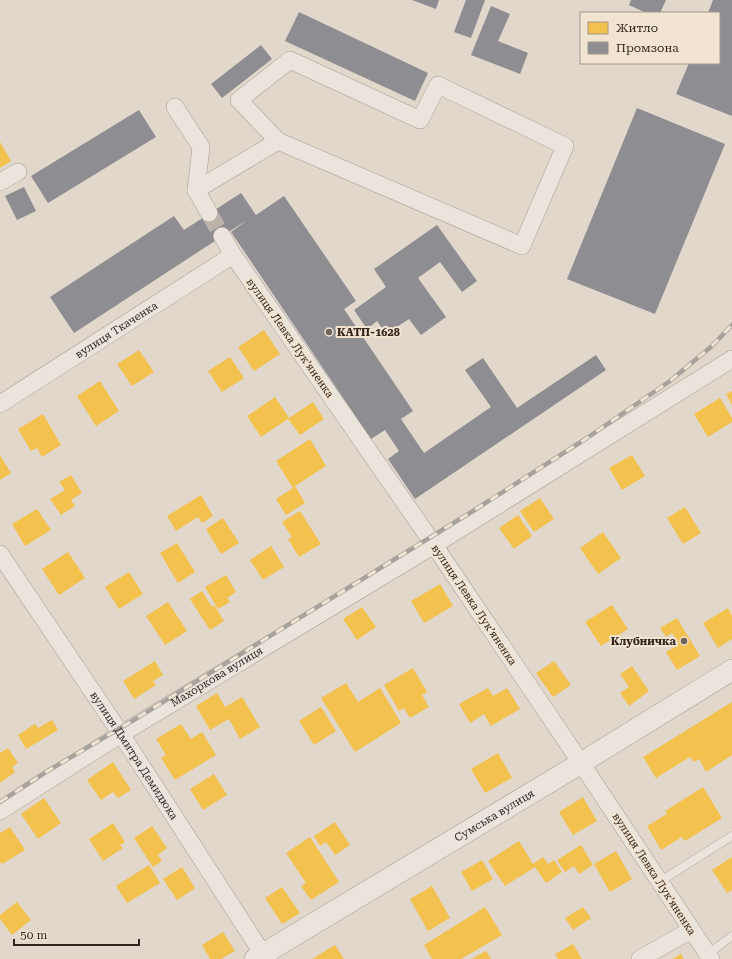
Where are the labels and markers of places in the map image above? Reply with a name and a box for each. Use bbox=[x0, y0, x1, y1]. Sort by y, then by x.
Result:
place label: КАТП-1628 bbox=[337, 326, 400, 339]
marker: КАТП-1628 bbox=[324, 327, 334, 337]
place label: Клубничка bbox=[611, 635, 677, 648]
marker: Клубничка bbox=[679, 636, 689, 646]

